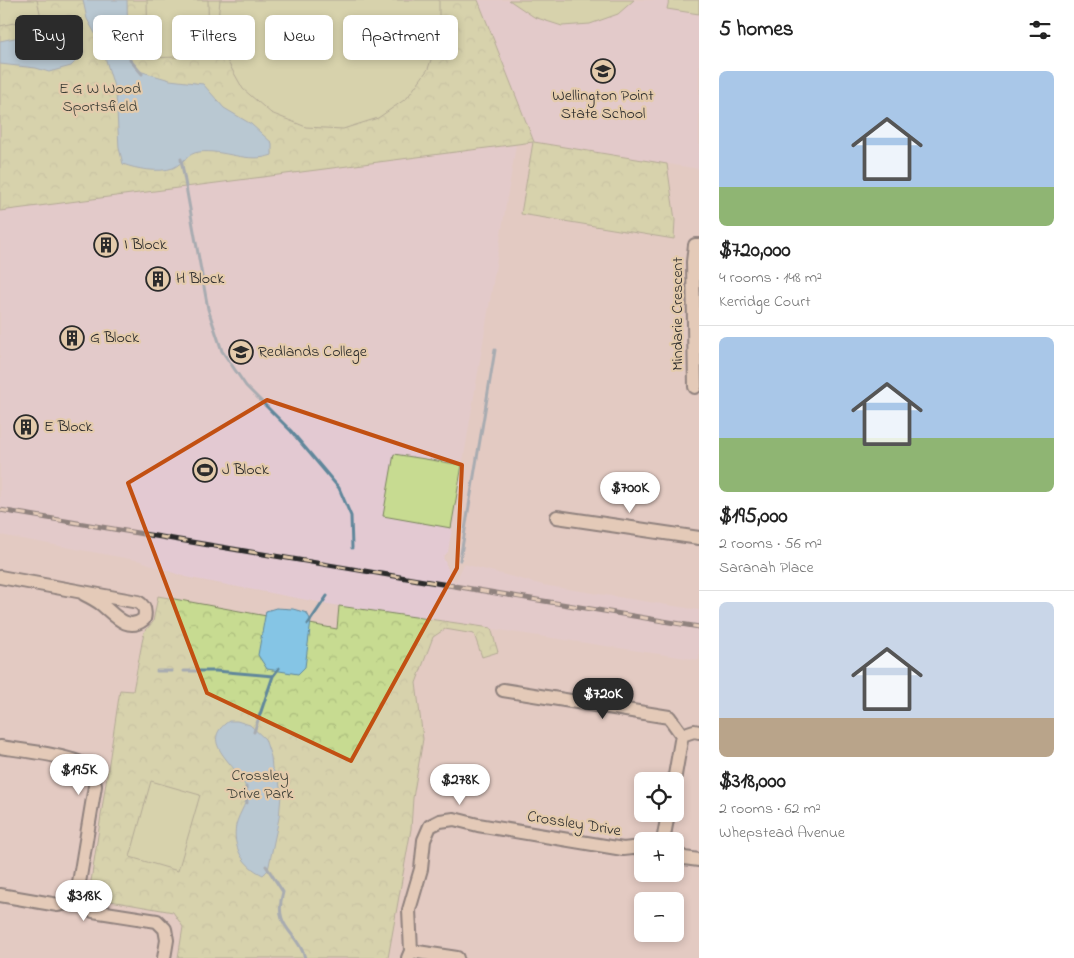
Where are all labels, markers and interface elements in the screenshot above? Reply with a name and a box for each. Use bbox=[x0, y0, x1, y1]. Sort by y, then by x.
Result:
chip: Buy bbox=[15, 15, 83, 60]
chip: Rent bbox=[93, 15, 162, 60]
chip: Filters bbox=[172, 15, 255, 60]
chip: New bbox=[265, 15, 333, 60]
chip: Apartment bbox=[343, 15, 458, 60]
text: 5 homes bbox=[719, 15, 794, 45]
icon: filters bbox=[1026, 16, 1054, 44]
school or university icon: Wellington Point State School bbox=[590, 58, 616, 84]
park label: E G W Wood Sportsfield bbox=[59, 77, 141, 119]
place label: Wellington Point State School bbox=[552, 84, 654, 126]
icon: home bbox=[842, 104, 932, 194]
building icon: I Block bbox=[93, 232, 119, 258]
place label: I Block bbox=[124, 233, 168, 257]
text: $720,000 bbox=[719, 236, 791, 266]
street label: Mindarie Crescent bbox=[666, 257, 690, 371]
building icon: H Block bbox=[145, 266, 171, 292]
text: 4 rooms · 148 m² bbox=[719, 266, 822, 290]
place label: H Block bbox=[176, 267, 225, 291]
text: Kerridge Court bbox=[719, 290, 811, 314]
building icon: G Block bbox=[59, 325, 85, 351]
place label: G Block bbox=[90, 326, 140, 350]
school or university icon: Redlands College bbox=[228, 339, 254, 365]
place label: Redlands College bbox=[258, 340, 368, 364]
icon: home bbox=[842, 369, 932, 459]
building icon: E Block bbox=[13, 414, 39, 440]
place label: E Block bbox=[44, 415, 94, 439]
sports icon: J Block bbox=[192, 457, 218, 483]
place label: J Block bbox=[222, 458, 270, 482]
pin: $700K bbox=[595, 472, 665, 514]
text: $700K bbox=[611, 476, 649, 500]
text: $195,000 bbox=[719, 502, 788, 532]
text: 2 rooms · 56 m² bbox=[719, 532, 822, 556]
text: Saranah Place bbox=[719, 556, 814, 580]
icon: home bbox=[842, 634, 932, 724]
pin: $720K bbox=[568, 678, 638, 720]
text: $720K bbox=[584, 682, 622, 706]
pin: $195K bbox=[44, 754, 114, 796]
text: $195K bbox=[61, 758, 97, 782]
park label: Crossley Drive Park bbox=[226, 764, 294, 806]
pin: $278K bbox=[425, 764, 495, 806]
text: $318,000 bbox=[719, 767, 786, 797]
text: $278K bbox=[441, 768, 479, 792]
map controls bbox=[634, 772, 684, 942]
button: locate bbox=[634, 772, 684, 822]
text: 2 rooms · 62 m² bbox=[719, 797, 821, 821]
street label: Crossley Drive bbox=[525, 805, 623, 843]
text: Whepstead Avenue bbox=[719, 821, 845, 845]
button: + bbox=[634, 832, 684, 882]
pin: $318K bbox=[49, 880, 119, 922]
text: $318K bbox=[66, 884, 102, 908]
button: − bbox=[634, 892, 684, 942]

